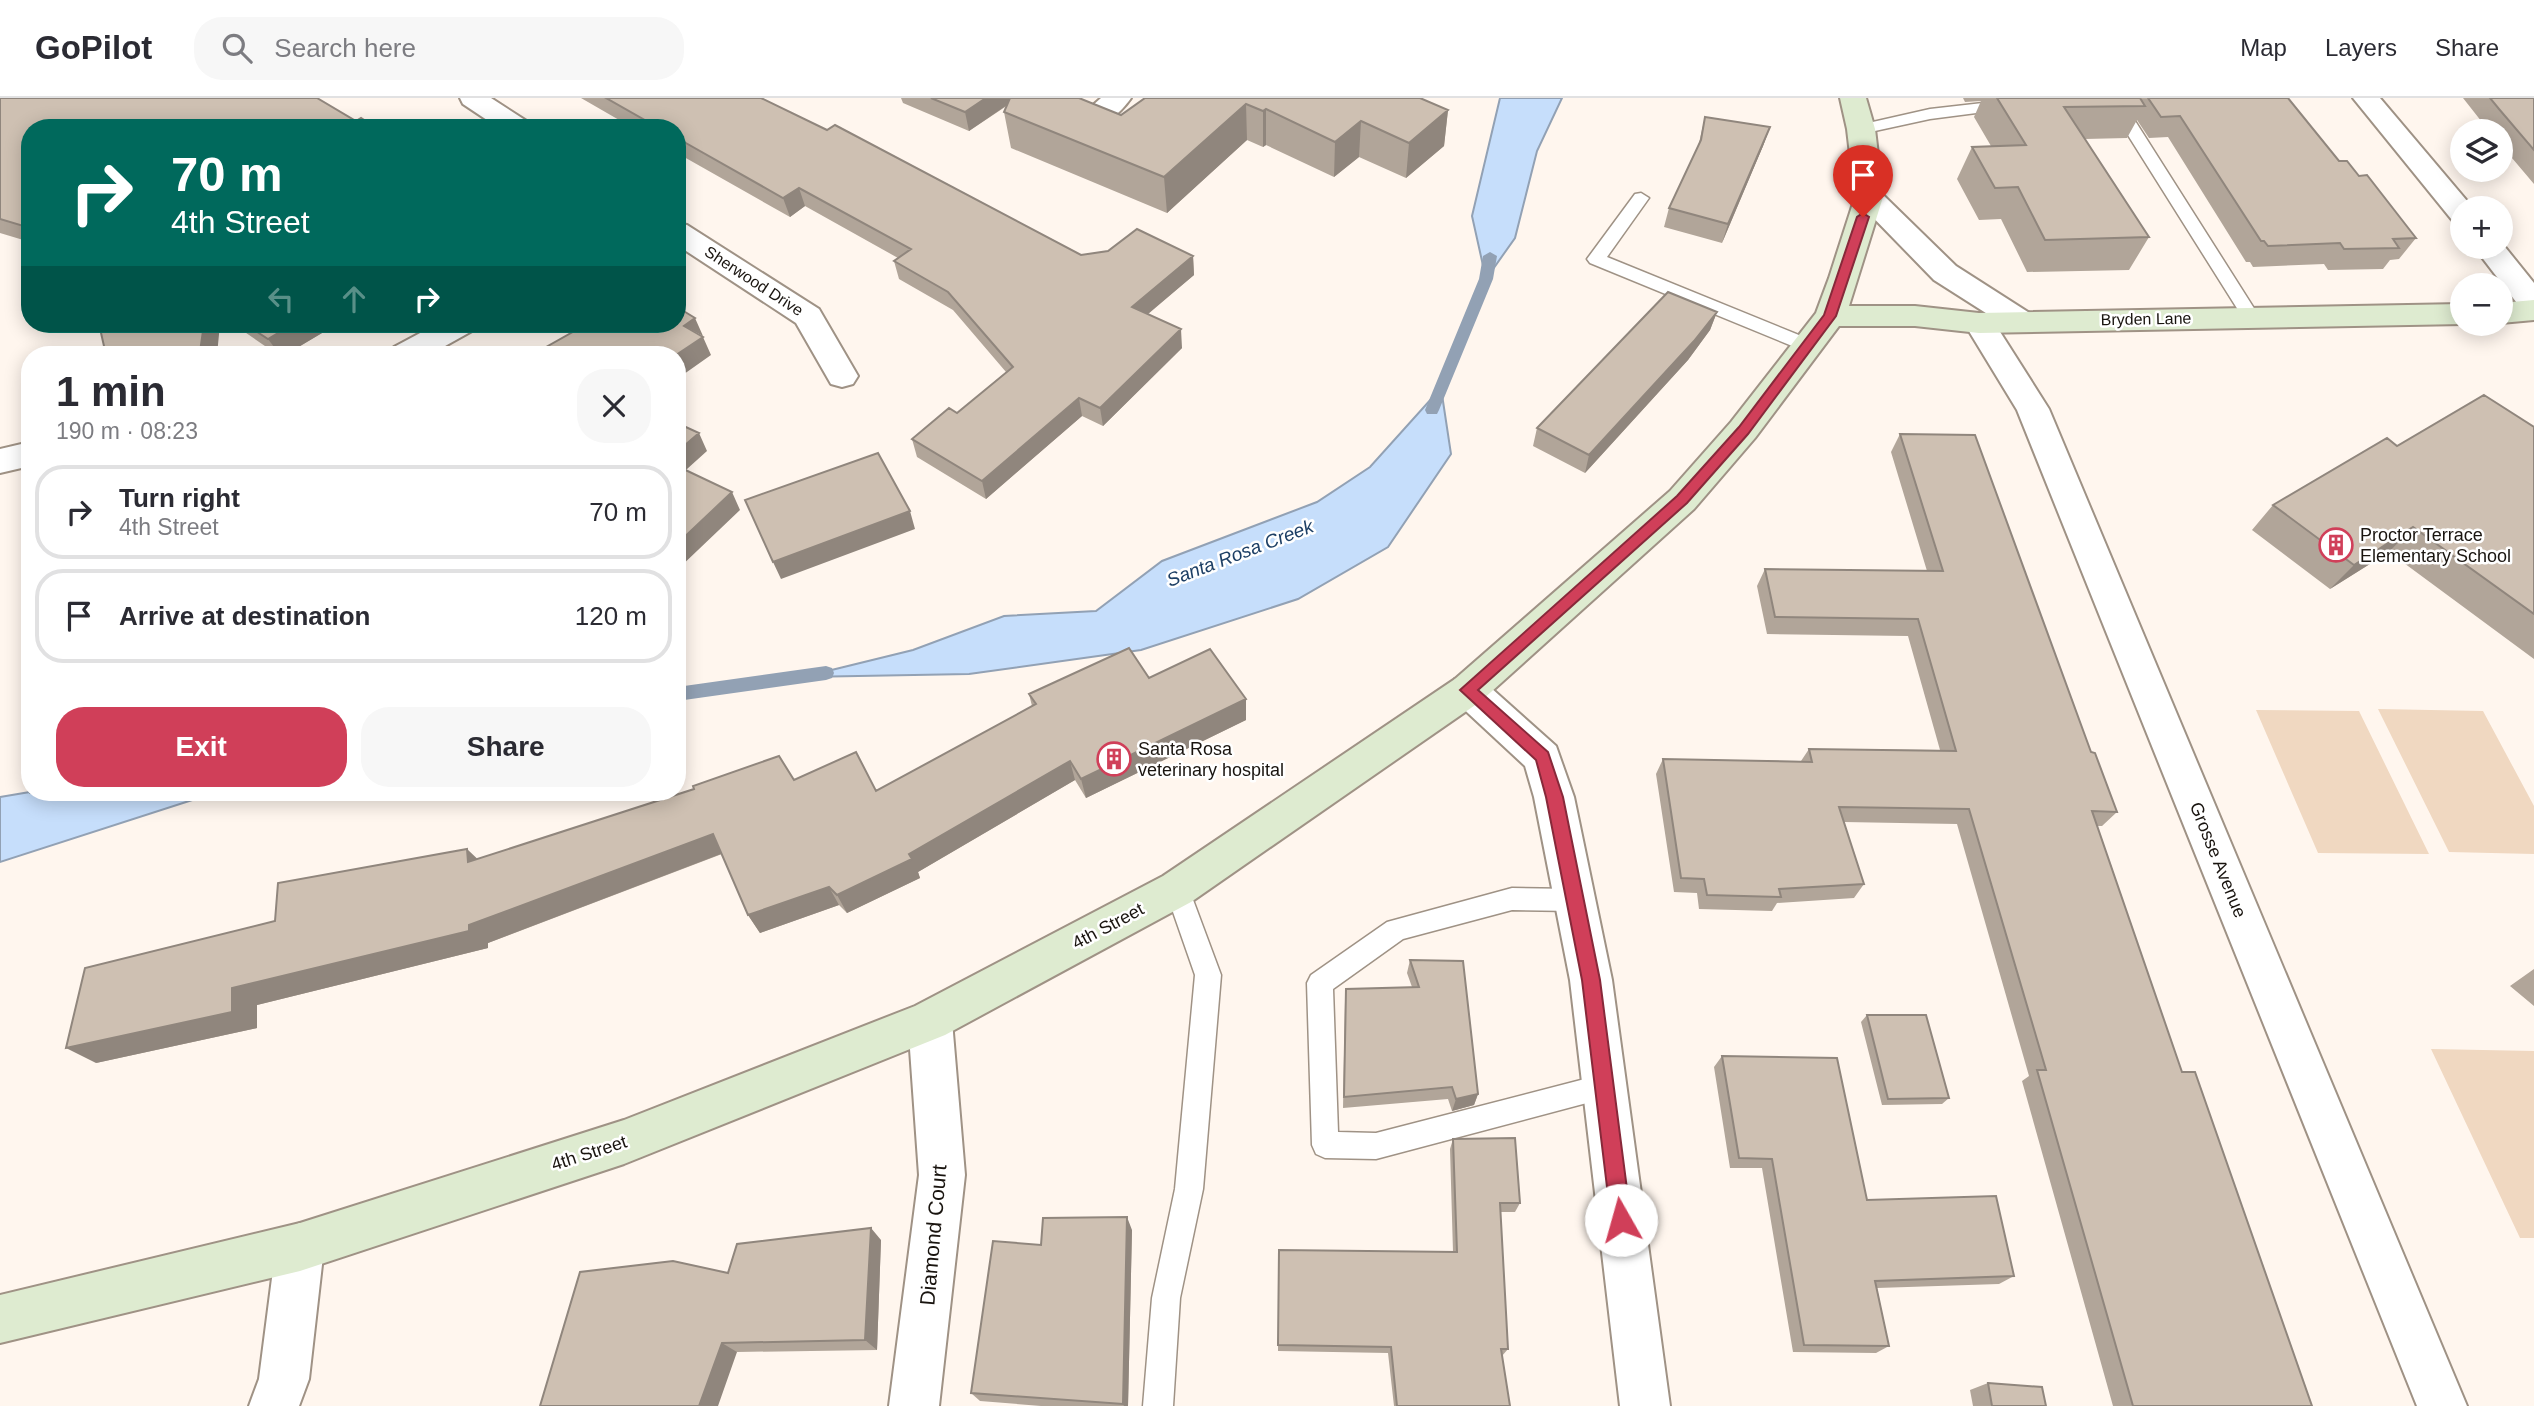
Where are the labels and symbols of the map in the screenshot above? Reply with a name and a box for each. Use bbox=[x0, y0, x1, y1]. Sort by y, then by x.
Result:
pin bbox=[1833, 145, 1893, 217]
street label: Sherwood Drive bbox=[702, 243, 806, 319]
street label: Bryden Lane bbox=[2100, 310, 2192, 328]
water label: Santa Rosa Creek bbox=[1164, 515, 1318, 591]
place label: Proctor Terrace Elementary School bbox=[2360, 525, 2511, 566]
building icon: Proctor Terrace Elementary School bbox=[2317, 526, 2355, 564]
place label: Santa Rosa veterinary hospital bbox=[1138, 739, 1284, 780]
building icon: Santa Rosa veterinary hospital bbox=[1095, 740, 1133, 778]
street label: Grosse Avenue bbox=[2186, 799, 2250, 921]
street label: 4th Street bbox=[1069, 899, 1147, 953]
street label: 4th Street bbox=[549, 1131, 629, 1175]
street label: Diamond Court bbox=[915, 1163, 951, 1306]
position arrow bbox=[1584, 1183, 1658, 1257]

